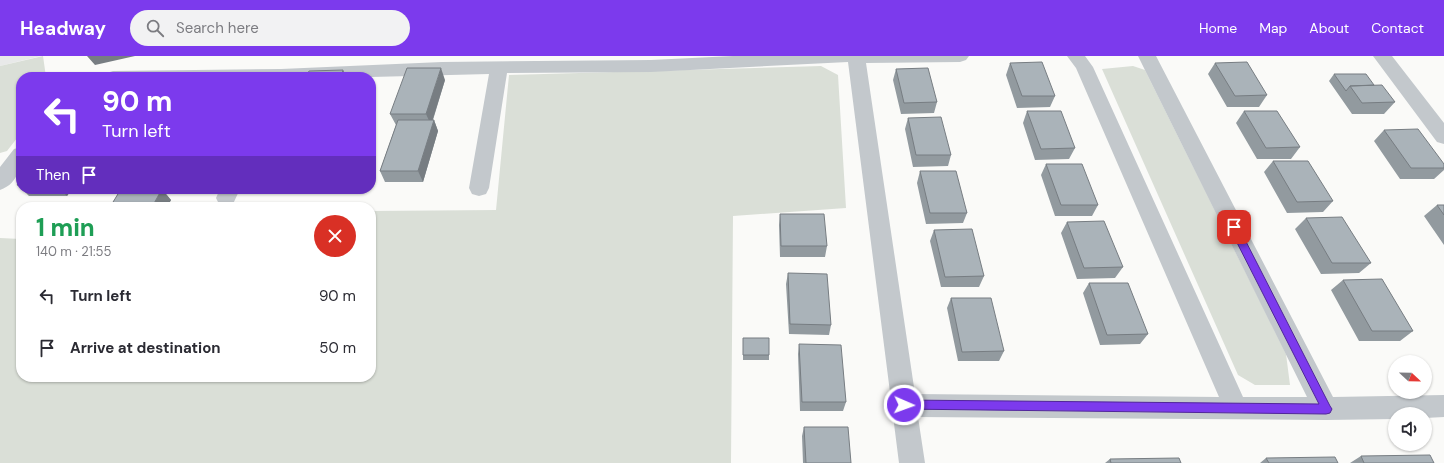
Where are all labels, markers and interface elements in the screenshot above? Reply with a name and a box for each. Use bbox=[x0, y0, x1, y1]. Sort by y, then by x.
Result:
search box bbox=[130, 10, 410, 46]
text: Headway bbox=[20, 16, 106, 41]
icon: search bbox=[144, 17, 166, 39]
text: Search here bbox=[176, 18, 259, 38]
text: Home bbox=[1199, 19, 1237, 37]
text: Map bbox=[1259, 19, 1287, 37]
text: About bbox=[1309, 19, 1349, 37]
text: Contact bbox=[1371, 19, 1424, 37]
text: 90 m bbox=[102, 83, 172, 120]
icon: left bbox=[36, 88, 88, 140]
text: Turn left bbox=[102, 119, 171, 143]
icon: arrive bbox=[78, 164, 100, 186]
text: Then bbox=[36, 165, 70, 185]
pin bbox=[1217, 210, 1251, 244]
text: 1 min bbox=[36, 212, 95, 243]
button: close bbox=[314, 215, 356, 257]
icon: arrive bbox=[1223, 216, 1245, 238]
text: 140 m · 21:55 bbox=[36, 243, 111, 260]
icon: left bbox=[36, 285, 58, 307]
text: Turn left bbox=[70, 286, 131, 306]
text: 90 m bbox=[319, 286, 356, 306]
icon: arrive bbox=[36, 337, 58, 359]
text: Arrive at destination bbox=[70, 338, 221, 358]
text: 50 m bbox=[319, 338, 356, 358]
north arrow bbox=[1388, 355, 1432, 399]
map controls bbox=[1388, 355, 1432, 451]
position arrow bbox=[883, 384, 925, 426]
button: sound bbox=[1388, 407, 1432, 451]

